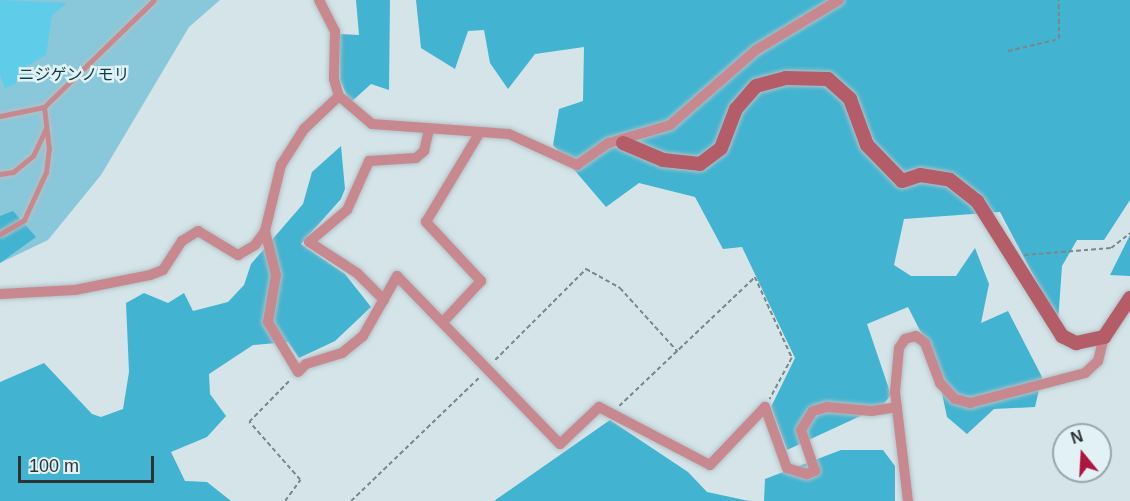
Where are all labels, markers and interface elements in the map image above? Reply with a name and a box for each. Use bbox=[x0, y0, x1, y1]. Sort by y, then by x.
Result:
park label: ニジゲンノモリ bbox=[18, 65, 130, 85]
north arrow bbox=[1052, 423, 1112, 483]
text: N bbox=[1069, 427, 1085, 447]
scale bar bbox=[21, 444, 158, 482]
text: 100 m bbox=[29, 456, 79, 476]

